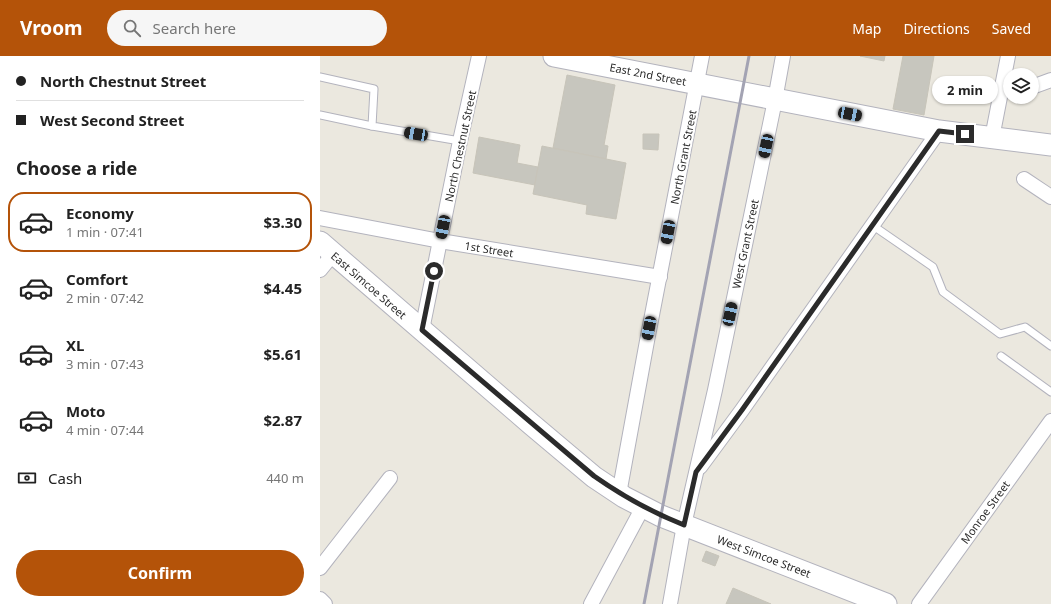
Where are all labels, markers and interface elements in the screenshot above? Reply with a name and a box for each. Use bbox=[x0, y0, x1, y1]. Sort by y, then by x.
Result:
search box bbox=[107, 10, 387, 46]
text: Vroom bbox=[20, 15, 83, 41]
icon: search bbox=[121, 17, 143, 39]
text: Search here bbox=[153, 18, 236, 38]
text: Map bbox=[852, 19, 881, 38]
text: Directions bbox=[903, 19, 970, 38]
text: Saved bbox=[992, 19, 1031, 38]
street label: East 2nd Street bbox=[608, 59, 688, 89]
map controls bbox=[1003, 68, 1039, 104]
button: layers bbox=[1003, 68, 1039, 104]
text: North Chestnut Street bbox=[40, 71, 206, 91]
callout: 2 min bbox=[932, 76, 998, 104]
text: 2 min bbox=[947, 81, 983, 99]
street label: North Chestnut Street bbox=[441, 89, 479, 203]
car bbox=[837, 106, 863, 122]
street label: North Grant Street bbox=[666, 108, 700, 206]
text: West Second Street bbox=[40, 110, 184, 130]
route end bbox=[956, 125, 974, 143]
car bbox=[403, 126, 429, 142]
car bbox=[758, 133, 774, 159]
text: Choose a ride bbox=[16, 156, 137, 180]
street label: West Grant Street bbox=[728, 198, 762, 290]
text: Economy bbox=[66, 203, 134, 223]
icon: car bbox=[18, 204, 54, 240]
text: $3.30 bbox=[263, 212, 302, 232]
car bbox=[435, 214, 451, 240]
car bbox=[660, 219, 676, 245]
text: 1 min · 07:41 bbox=[66, 223, 144, 241]
street label: 1st Street bbox=[464, 238, 514, 260]
street label: East Simcoe Street bbox=[328, 248, 410, 322]
route start bbox=[425, 262, 443, 280]
text: Comfort bbox=[66, 269, 128, 289]
icon: car bbox=[18, 270, 54, 306]
text: $4.45 bbox=[263, 278, 302, 298]
text: 2 min · 07:42 bbox=[66, 289, 144, 307]
car bbox=[722, 301, 738, 327]
car bbox=[641, 315, 657, 341]
text: XL bbox=[66, 335, 84, 355]
icon: car bbox=[18, 336, 54, 372]
text: $5.61 bbox=[263, 344, 302, 364]
text: 3 min · 07:43 bbox=[66, 355, 144, 373]
text: Moto bbox=[66, 401, 105, 421]
icon: car bbox=[18, 402, 54, 438]
text: $2.87 bbox=[263, 410, 302, 430]
text: 4 min · 07:44 bbox=[66, 421, 144, 439]
icon: cash bbox=[16, 467, 38, 489]
text: Cash bbox=[48, 468, 82, 488]
text: 440 m bbox=[266, 469, 304, 487]
street label: Monroe Street bbox=[957, 478, 1013, 546]
street label: West Simcoe Street bbox=[715, 531, 813, 581]
button: Confirm bbox=[16, 550, 304, 596]

